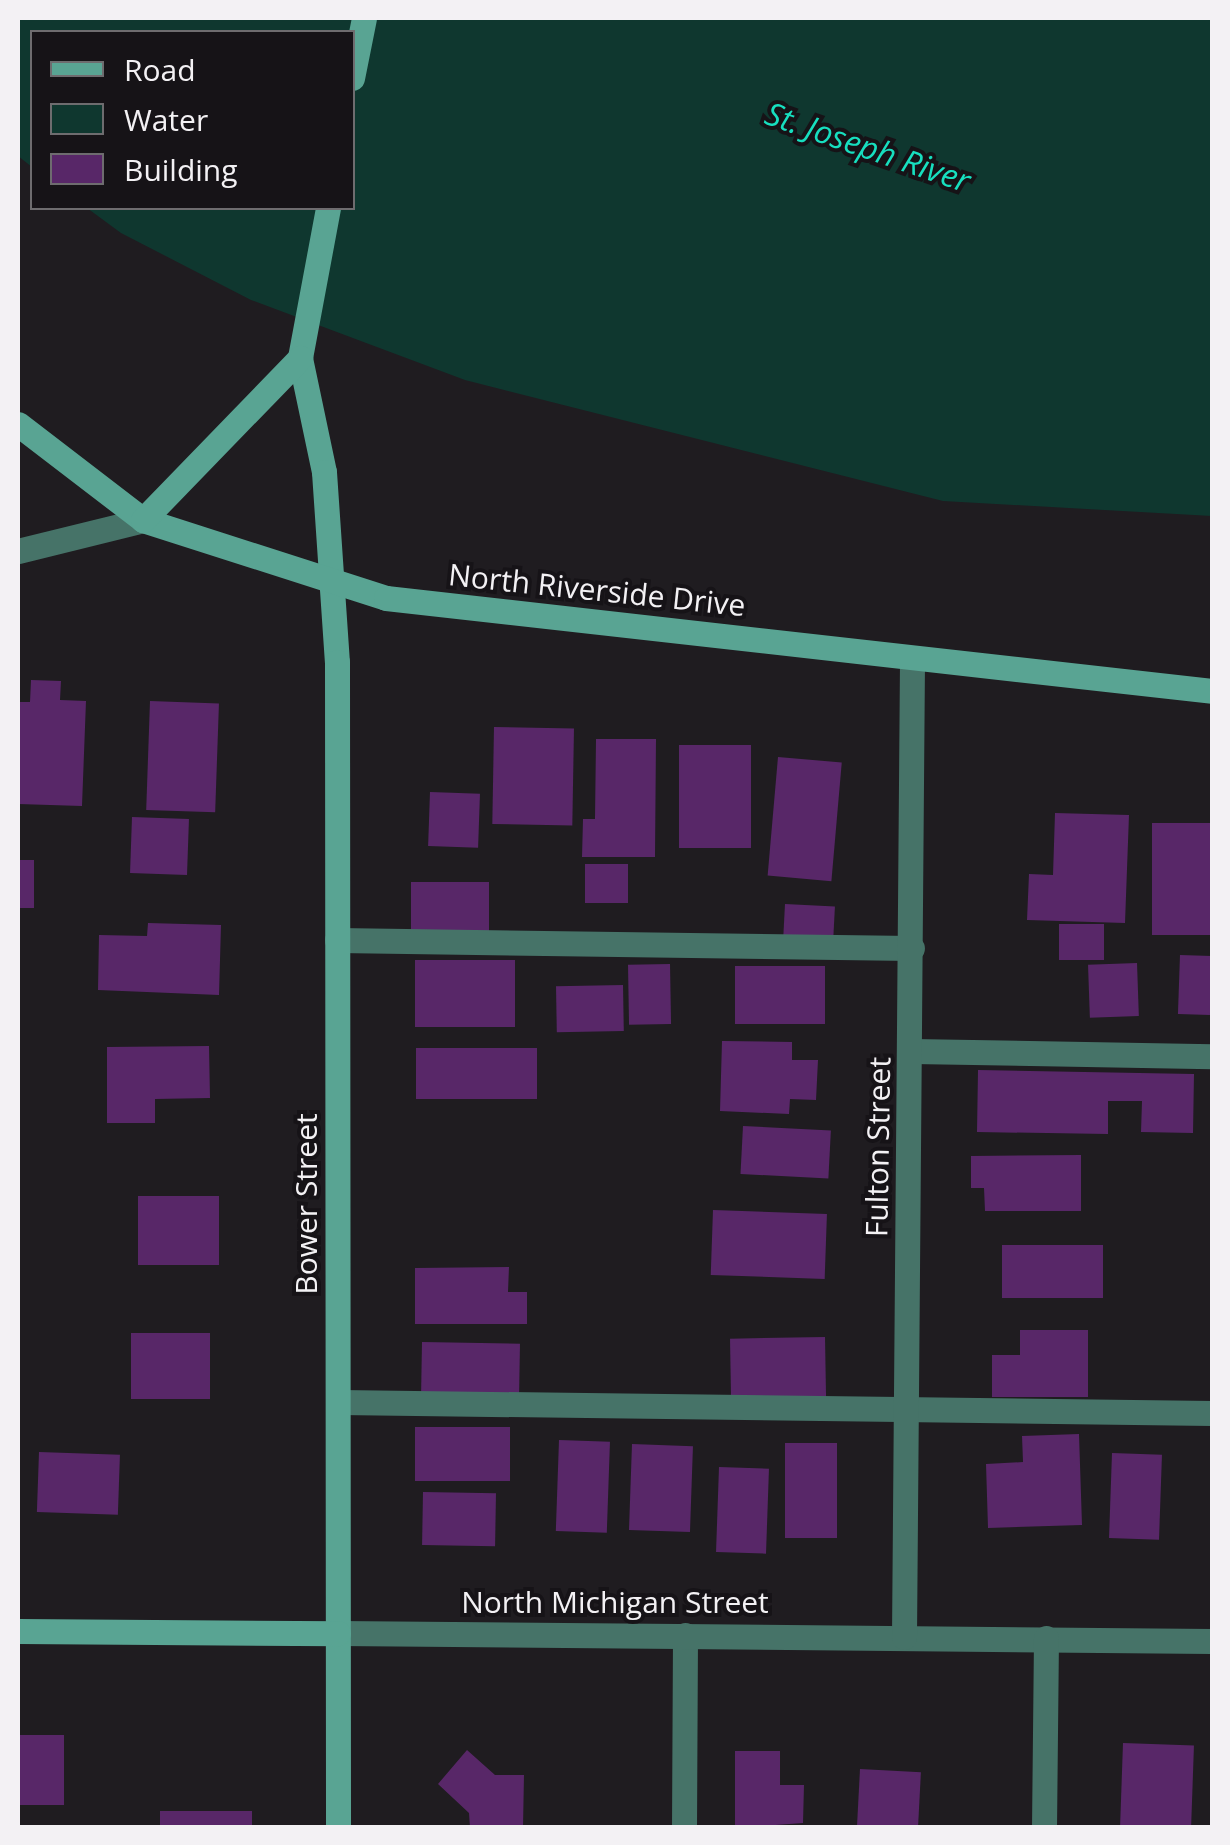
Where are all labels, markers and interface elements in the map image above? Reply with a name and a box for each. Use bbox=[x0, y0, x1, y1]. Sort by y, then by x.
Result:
legend bbox=[30, 30, 355, 210]
text: Road bbox=[124, 49, 196, 90]
water label: St. Joseph River bbox=[760, 94, 976, 200]
text: Water bbox=[124, 99, 208, 140]
text: Building bbox=[124, 149, 238, 190]
street label: North Riverside Drive bbox=[447, 557, 747, 623]
street label: Fulton Street bbox=[858, 1057, 898, 1237]
street label: Bower Street bbox=[288, 1113, 324, 1295]
street label: North Michigan Street bbox=[461, 1584, 769, 1620]

